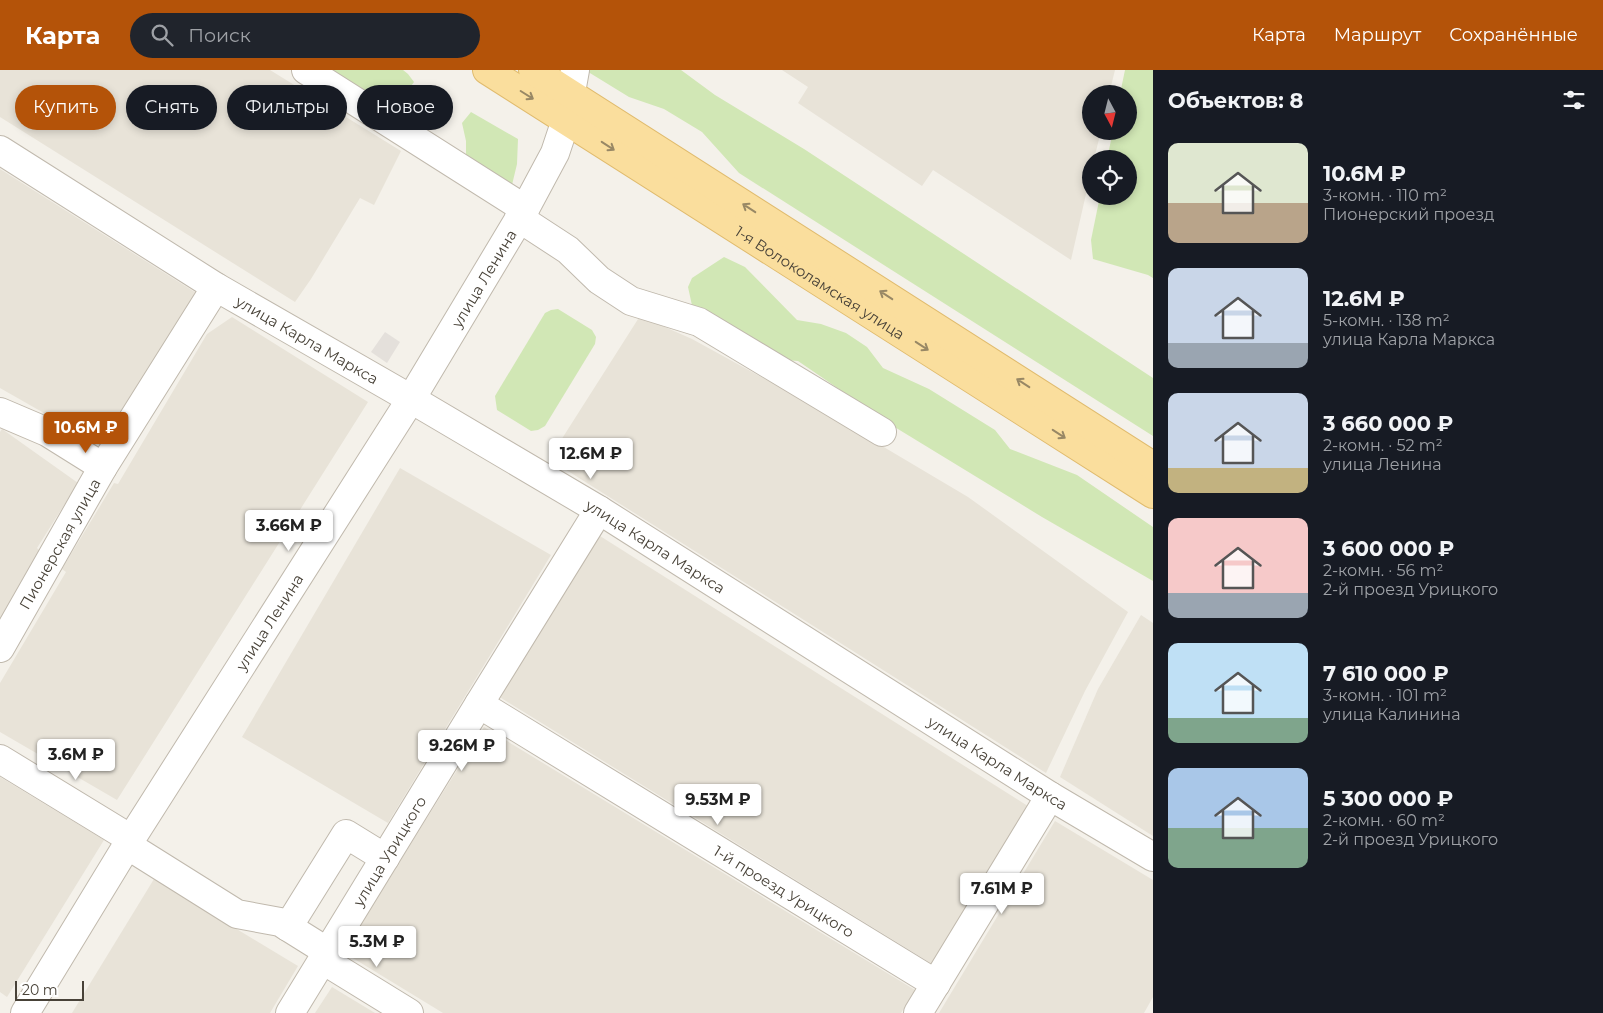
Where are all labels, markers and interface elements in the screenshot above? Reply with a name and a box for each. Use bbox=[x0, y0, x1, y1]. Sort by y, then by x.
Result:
search box bbox=[130, 13, 480, 58]
text: Карта bbox=[25, 21, 100, 50]
icon: search bbox=[148, 21, 176, 49]
text: Поиск bbox=[188, 24, 251, 47]
text: Карта bbox=[1252, 24, 1306, 46]
text: Маршрут bbox=[1334, 24, 1421, 46]
text: Сохранённые bbox=[1449, 24, 1578, 46]
chip: Купить bbox=[15, 85, 116, 130]
chip: Снять bbox=[126, 85, 217, 130]
chip: Фильтры bbox=[227, 85, 347, 130]
chip: Новое bbox=[357, 85, 453, 130]
north arrow bbox=[1082, 85, 1138, 140]
map controls bbox=[1082, 85, 1137, 205]
icon: filters bbox=[1560, 86, 1588, 114]
text: Объектов: 8 bbox=[1168, 88, 1303, 113]
one-way arrow bbox=[519, 90, 533, 100]
one-way arrow bbox=[600, 141, 614, 151]
button: locate bbox=[1082, 150, 1137, 205]
text: 10.6M ₽ bbox=[1323, 161, 1406, 186]
icon: home bbox=[1208, 163, 1268, 223]
text: 3-комн. · 110 m² bbox=[1323, 186, 1447, 205]
one-way arrow bbox=[743, 203, 757, 213]
text: Пионерский проезд bbox=[1323, 205, 1494, 224]
street label: 1-я Волоколамская улица bbox=[732, 221, 909, 343]
street label: улица Ленина bbox=[446, 226, 520, 332]
text: 12.6M ₽ bbox=[1323, 286, 1405, 311]
icon: home bbox=[1208, 288, 1268, 348]
street label: улица Карла Маркса bbox=[232, 290, 382, 388]
one-way arrow bbox=[880, 290, 894, 300]
text: 5-комн. · 138 m² bbox=[1323, 311, 1450, 330]
text: улица Карла Маркса bbox=[1323, 330, 1495, 349]
one-way arrow bbox=[914, 342, 928, 352]
one-way arrow bbox=[1017, 377, 1031, 387]
text: 3 660 000 ₽ bbox=[1323, 411, 1453, 436]
pin: 10.6M ₽ bbox=[40, 412, 132, 454]
icon: home bbox=[1208, 413, 1268, 473]
text: 10.6M ₽ bbox=[54, 418, 118, 437]
one-way arrow bbox=[1051, 429, 1065, 439]
text: 2-комн. · 52 m² bbox=[1323, 436, 1443, 455]
pin: 12.6M ₽ bbox=[545, 438, 637, 480]
text: 12.6M ₽ bbox=[560, 444, 622, 463]
text: улица Ленина bbox=[1323, 455, 1442, 474]
street label: Пионерская улица bbox=[15, 475, 104, 613]
street label: улица Карла Маркса bbox=[582, 494, 729, 597]
pin: 3.66M ₽ bbox=[243, 510, 335, 552]
text: 3.66M ₽ bbox=[256, 516, 322, 535]
text: 3 600 000 ₽ bbox=[1323, 536, 1454, 561]
icon: home bbox=[1208, 538, 1268, 598]
text: 2-комн. · 56 m² bbox=[1323, 561, 1443, 580]
street label: улица Ленина bbox=[231, 570, 307, 675]
text: 2-й проезд Урицкого bbox=[1323, 580, 1498, 599]
text: 7 610 000 ₽ bbox=[1323, 661, 1449, 686]
icon: home bbox=[1208, 663, 1268, 723]
text: 3-комн. · 101 m² bbox=[1323, 686, 1447, 705]
text: улица Калинина bbox=[1323, 705, 1461, 724]
street label: улица Карла Маркса bbox=[924, 711, 1071, 814]
pin: 9.26M ₽ bbox=[416, 730, 508, 772]
text: 9.26M ₽ bbox=[429, 736, 495, 755]
pin: 3.6M ₽ bbox=[35, 738, 117, 781]
text: 3.6M ₽ bbox=[48, 745, 104, 764]
pin: 9.53M ₽ bbox=[672, 784, 764, 826]
text: 5 300 000 ₽ bbox=[1323, 786, 1453, 811]
icon: home bbox=[1208, 788, 1268, 848]
text: 9.53M ₽ bbox=[685, 790, 751, 809]
street label: улица Урицкого bbox=[348, 792, 430, 910]
text: 2-комн. · 60 m² bbox=[1323, 811, 1445, 830]
text: 2-й проезд Урицкого bbox=[1323, 830, 1498, 849]
street label: 1-й проезд Урицкого bbox=[711, 841, 858, 941]
pin: 7.61M ₽ bbox=[956, 872, 1048, 915]
text: 7.61M ₽ bbox=[971, 879, 1033, 898]
pin: 5.3M ₽ bbox=[336, 926, 418, 968]
text: 5.3M ₽ bbox=[349, 932, 405, 951]
scale bar bbox=[15, 978, 84, 1001]
text: 20 m bbox=[22, 981, 58, 999]

